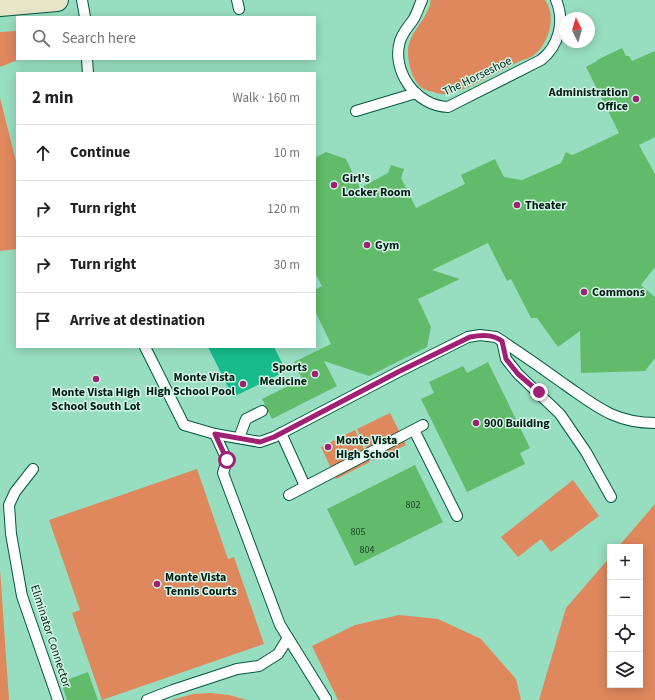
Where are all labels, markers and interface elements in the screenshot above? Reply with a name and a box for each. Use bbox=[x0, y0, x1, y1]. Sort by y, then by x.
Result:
north arrow bbox=[559, 12, 595, 48]
search box bbox=[16, 16, 316, 60]
icon: search bbox=[30, 27, 52, 49]
text: Search here bbox=[62, 28, 136, 49]
street label: The Horseshoe bbox=[440, 52, 515, 100]
place label: Administration Office bbox=[548, 84, 628, 115]
text: 2 min bbox=[32, 86, 73, 110]
text: Walk · 160 m bbox=[232, 89, 300, 107]
marker: Administration Office bbox=[631, 94, 641, 104]
icon: ahead bbox=[32, 142, 54, 164]
text: Continue bbox=[70, 142, 130, 163]
text: 10 m bbox=[274, 144, 300, 162]
place label: Girl's Locker Room bbox=[342, 170, 411, 201]
marker: Girl's Locker Room bbox=[329, 180, 339, 190]
place label: Theater bbox=[525, 197, 566, 214]
icon: right bbox=[32, 198, 54, 220]
text: Turn right bbox=[70, 198, 136, 219]
text: 120 m bbox=[267, 200, 300, 218]
marker: Theater bbox=[512, 200, 522, 210]
place label: Gym bbox=[375, 237, 399, 254]
marker: Gym bbox=[362, 240, 372, 250]
icon: right bbox=[32, 254, 54, 276]
text: Turn right bbox=[70, 254, 136, 275]
text: 30 m bbox=[274, 256, 300, 274]
place label: Commons bbox=[592, 284, 645, 301]
marker: Commons bbox=[579, 287, 589, 297]
icon: arrive bbox=[32, 310, 54, 332]
text: Arrive at destination bbox=[70, 310, 205, 331]
place label: Sports Medicine bbox=[259, 359, 307, 390]
place label: Monte Vista High School Pool bbox=[146, 369, 236, 400]
marker: Sports Medicine bbox=[310, 369, 320, 379]
marker: Monte Vista High School South Lot bbox=[91, 374, 101, 384]
marker: Monte Vista High School Pool bbox=[238, 379, 248, 389]
route end bbox=[530, 383, 548, 401]
place label: Monte Vista High School South Lot bbox=[51, 384, 141, 415]
place label: 900 Building bbox=[484, 415, 550, 432]
marker: 900 Building bbox=[471, 418, 481, 428]
place label: Monte Vista High School bbox=[336, 432, 400, 463]
marker: Monte Vista High School bbox=[323, 442, 333, 452]
route start bbox=[218, 451, 236, 469]
house number: 802 bbox=[406, 498, 420, 512]
house number: 805 bbox=[351, 525, 365, 539]
house number: 804 bbox=[360, 543, 374, 557]
map controls bbox=[607, 544, 643, 688]
button: + bbox=[607, 544, 643, 580]
place label: Monte Vista Tennis Courts bbox=[165, 569, 237, 600]
marker: Monte Vista Tennis Courts bbox=[152, 579, 162, 589]
button: − bbox=[607, 580, 643, 616]
street label: Eliminator Connector bbox=[26, 583, 75, 690]
button: locate bbox=[607, 616, 643, 652]
button: layers bbox=[607, 652, 643, 688]

